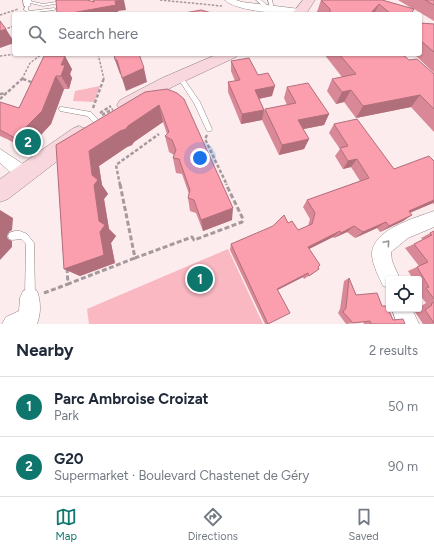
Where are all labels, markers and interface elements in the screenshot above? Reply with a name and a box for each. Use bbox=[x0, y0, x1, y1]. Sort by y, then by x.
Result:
search box bbox=[12, 12, 422, 56]
icon: search bbox=[26, 23, 48, 45]
text: Search here bbox=[58, 25, 138, 43]
pin: 2 bbox=[15, 127, 41, 157]
your location bbox=[190, 148, 210, 168]
one-way arrow bbox=[382, 241, 389, 248]
pin: 1 bbox=[187, 264, 213, 294]
map controls bbox=[386, 276, 422, 312]
button: locate bbox=[386, 276, 422, 312]
text: Nearby bbox=[16, 340, 74, 360]
text: 2 results bbox=[369, 343, 418, 358]
text: Parc Ambroise Croizat bbox=[54, 390, 209, 408]
text: 1 bbox=[26, 399, 32, 414]
text: 50 m bbox=[388, 399, 418, 414]
text: Park bbox=[54, 408, 79, 423]
text: G20 bbox=[54, 450, 84, 468]
text: 2 bbox=[25, 459, 33, 474]
text: 90 m bbox=[388, 459, 418, 474]
text: Supermarket · Boulevard Chastenet de Géry bbox=[54, 468, 309, 483]
tab: Map bbox=[55, 506, 77, 543]
tab: Directions bbox=[188, 506, 238, 543]
tab: Saved bbox=[348, 506, 379, 543]

